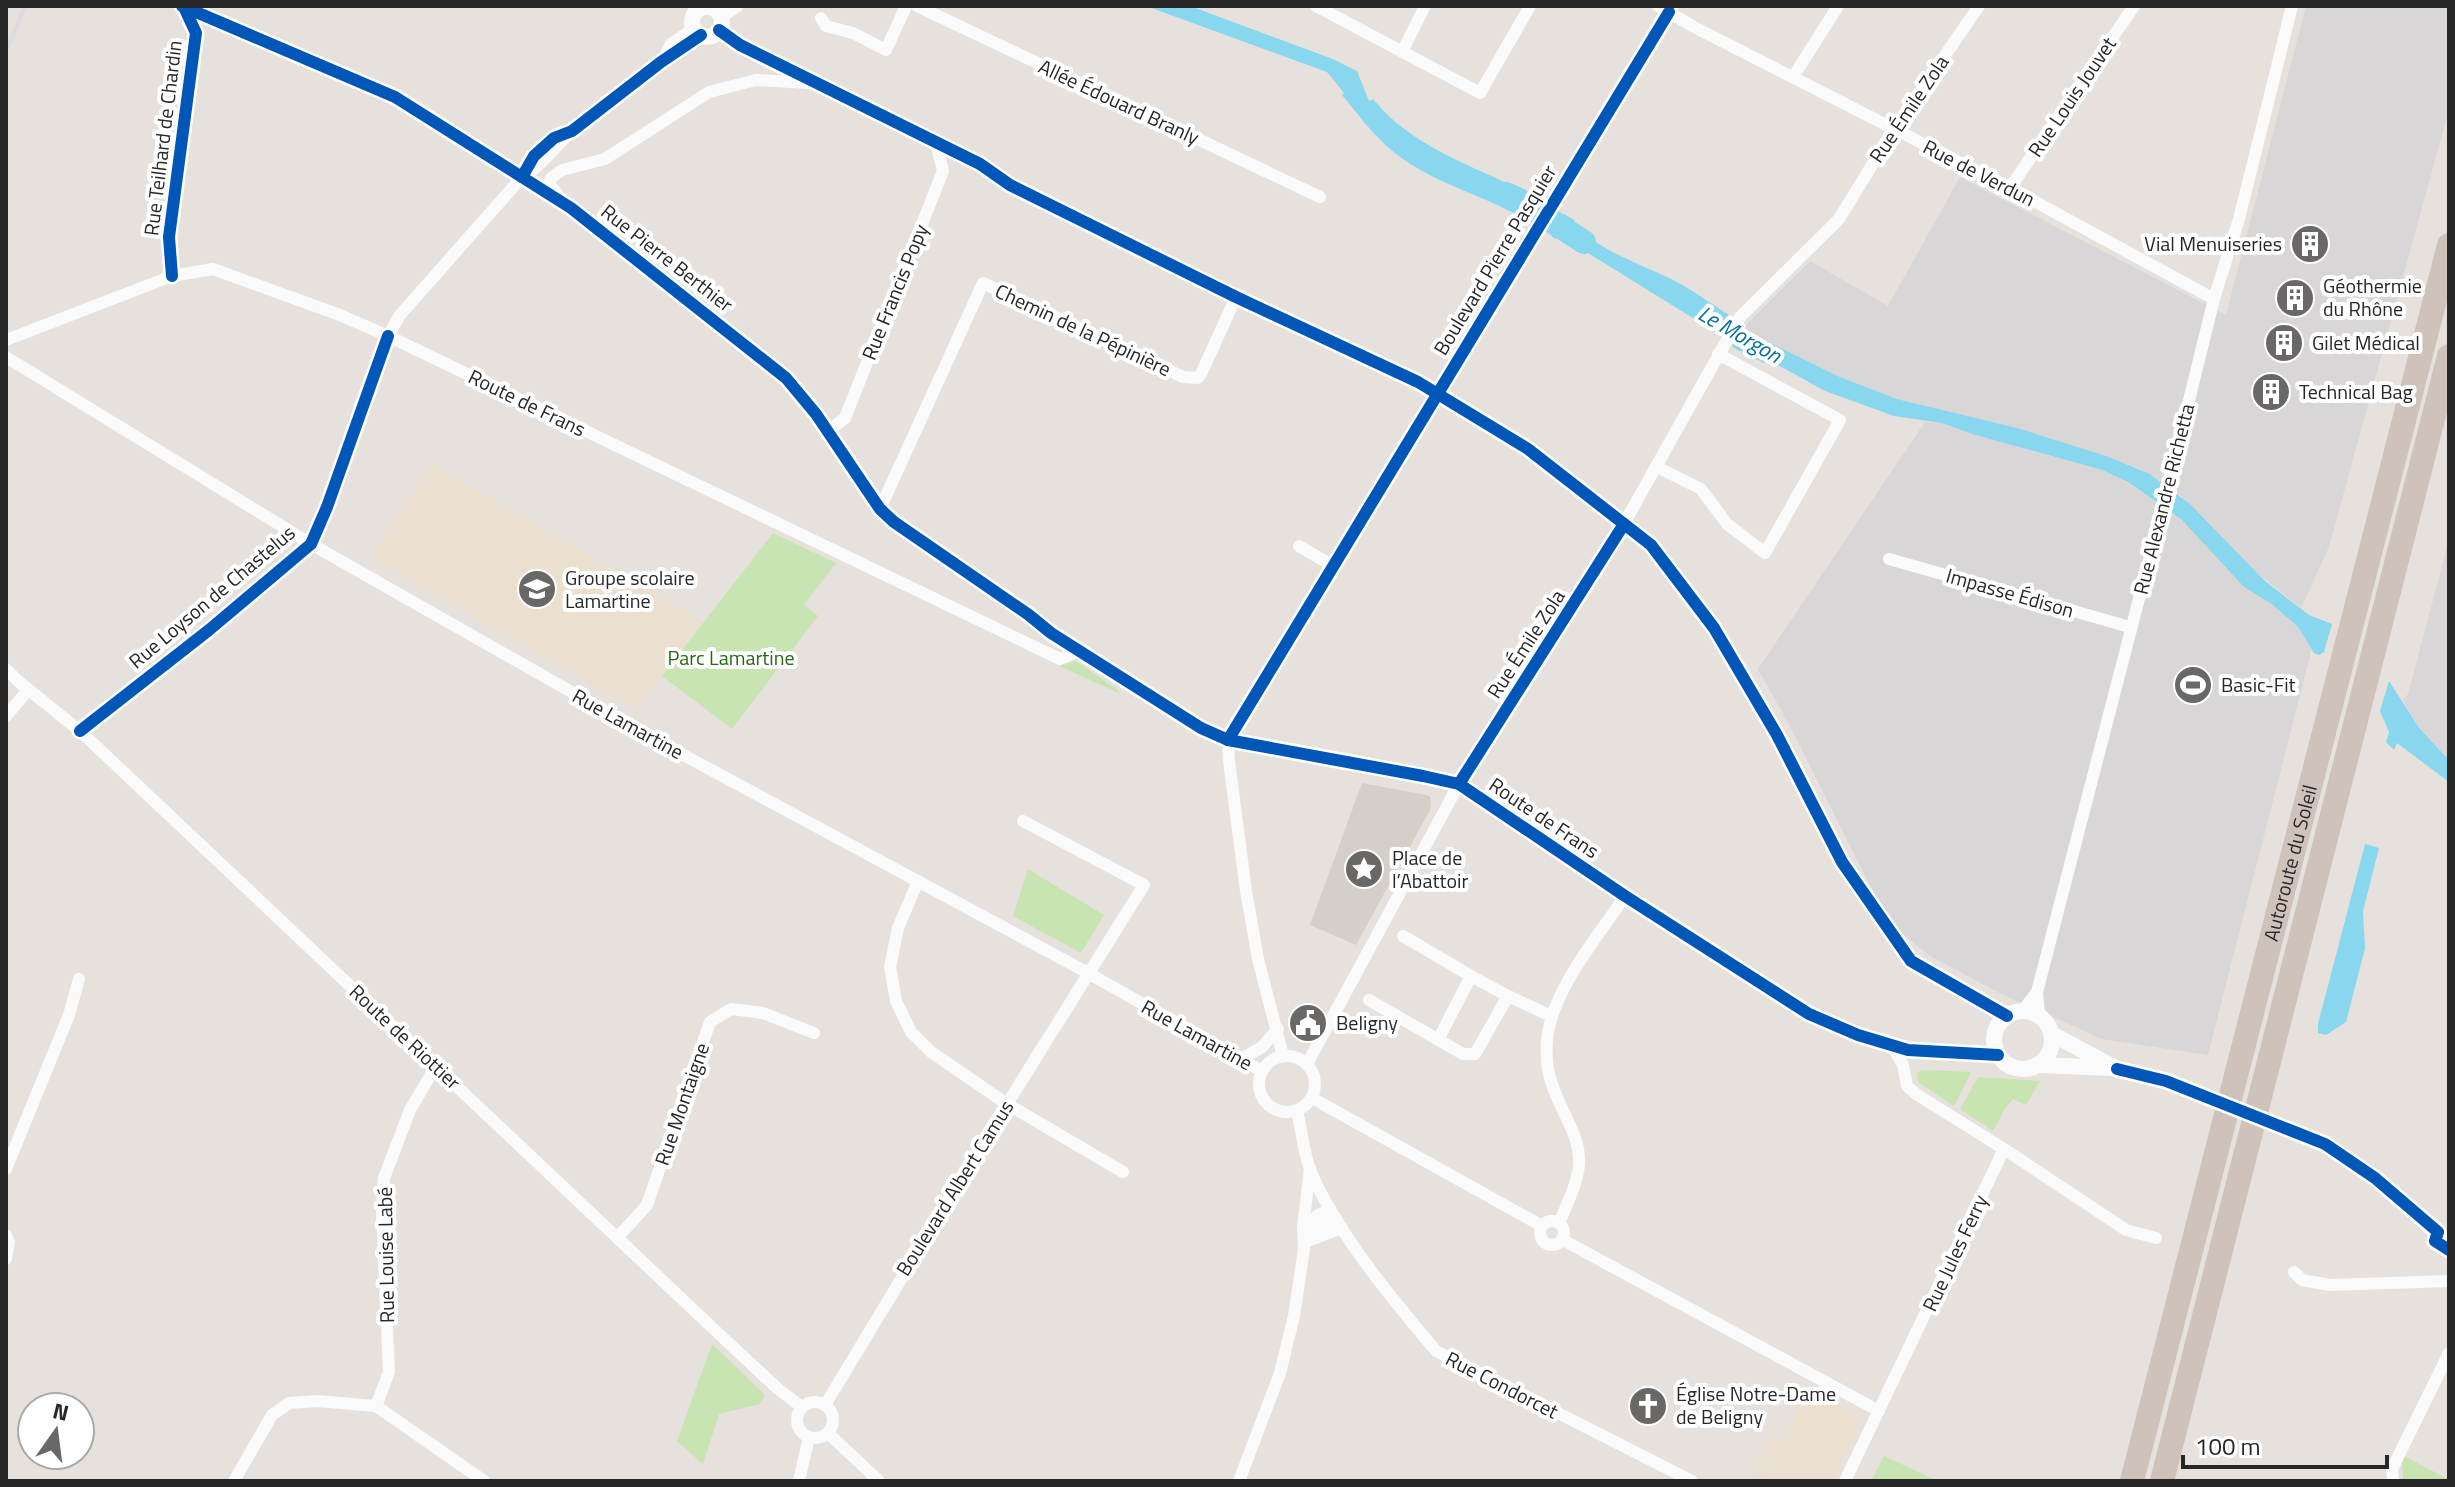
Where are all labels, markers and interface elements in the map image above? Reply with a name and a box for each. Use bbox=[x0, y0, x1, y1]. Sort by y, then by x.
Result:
street label: Rue Louis Jouvet bbox=[2020, 30, 2123, 163]
street label: Rue Teilhard de Chardin bbox=[135, 38, 190, 237]
street label: Rue Émile Zola bbox=[1861, 48, 1956, 169]
street label: Allée Édouard Branly bbox=[1034, 51, 1205, 153]
street label: Rue de Verdun bbox=[1918, 131, 2041, 214]
street label: Boulevard Pierre Pasquier bbox=[1425, 159, 1564, 361]
street label: Rue Pierre Berthier bbox=[595, 196, 740, 319]
street label: Rue Francis Popy bbox=[853, 219, 936, 365]
building icon: Vial Menuiseries bbox=[2289, 223, 2331, 265]
place label: Vial Menuiseries bbox=[2144, 228, 2282, 259]
place label: Géothermie du Rhône bbox=[2323, 270, 2422, 324]
street label: Chemin de la Pépinière bbox=[990, 275, 1176, 384]
building icon: Géothermie du Rhône bbox=[2274, 277, 2316, 319]
water label: Le Morgon bbox=[1692, 296, 1789, 372]
building icon: Gilet Médical bbox=[2263, 322, 2305, 364]
place label: Gilet Médical bbox=[2312, 327, 2420, 358]
street label: Route de Frans bbox=[463, 361, 591, 444]
building icon: Technical Bag bbox=[2250, 371, 2292, 413]
place label: Technical Bag bbox=[2299, 376, 2413, 407]
street label: Rue Alexandre Richetta bbox=[2125, 400, 2202, 598]
street label: Rue Loyson de Chastelus bbox=[122, 517, 302, 676]
street label: Impasse Édison bbox=[1943, 559, 2078, 626]
place label: Groupe scolaire Lamartine bbox=[565, 562, 695, 616]
school or university icon: Groupe scolaire Lamartine bbox=[516, 568, 558, 610]
street label: Rue Émile Zola bbox=[1479, 583, 1572, 704]
park label: Parc Lamartine bbox=[667, 642, 795, 673]
sports icon: Basic-Fit bbox=[2172, 664, 2214, 706]
place label: Basic-Fit bbox=[2221, 669, 2296, 700]
street label: Rue Lamartine bbox=[567, 680, 689, 767]
street label: Route de Frans bbox=[1483, 769, 1606, 866]
street label: Autoroute du Soleil bbox=[2255, 781, 2325, 944]
place label: Place de l’Abattoir bbox=[1392, 842, 1468, 896]
place icon: Place de l’Abattoir bbox=[1343, 848, 1385, 890]
street label: Route de Riottier bbox=[343, 977, 468, 1097]
street label: Rue Lamartine bbox=[1136, 991, 1258, 1078]
public building icon: Beligny bbox=[1287, 1002, 1329, 1044]
place label: Beligny bbox=[1336, 1007, 1398, 1038]
street label: Rue Montaigne bbox=[646, 1038, 717, 1169]
street label: Boulevard Albert Camus bbox=[888, 1094, 1021, 1282]
street label: Rue Louise Labé bbox=[369, 1187, 402, 1323]
street label: Rue Jules Ferry bbox=[1914, 1189, 1995, 1316]
street label: Rue Condorcet bbox=[1440, 1343, 1564, 1426]
place label: Église Notre-Dame de Beligny bbox=[1676, 1378, 1836, 1432]
church icon: Église Notre-Dame de Beligny bbox=[1627, 1385, 1669, 1427]
north arrow bbox=[16, 1391, 96, 1471]
text: N bbox=[49, 1393, 72, 1430]
scale bar bbox=[2183, 1419, 2387, 1469]
text: 100 m bbox=[2195, 1428, 2261, 1464]

